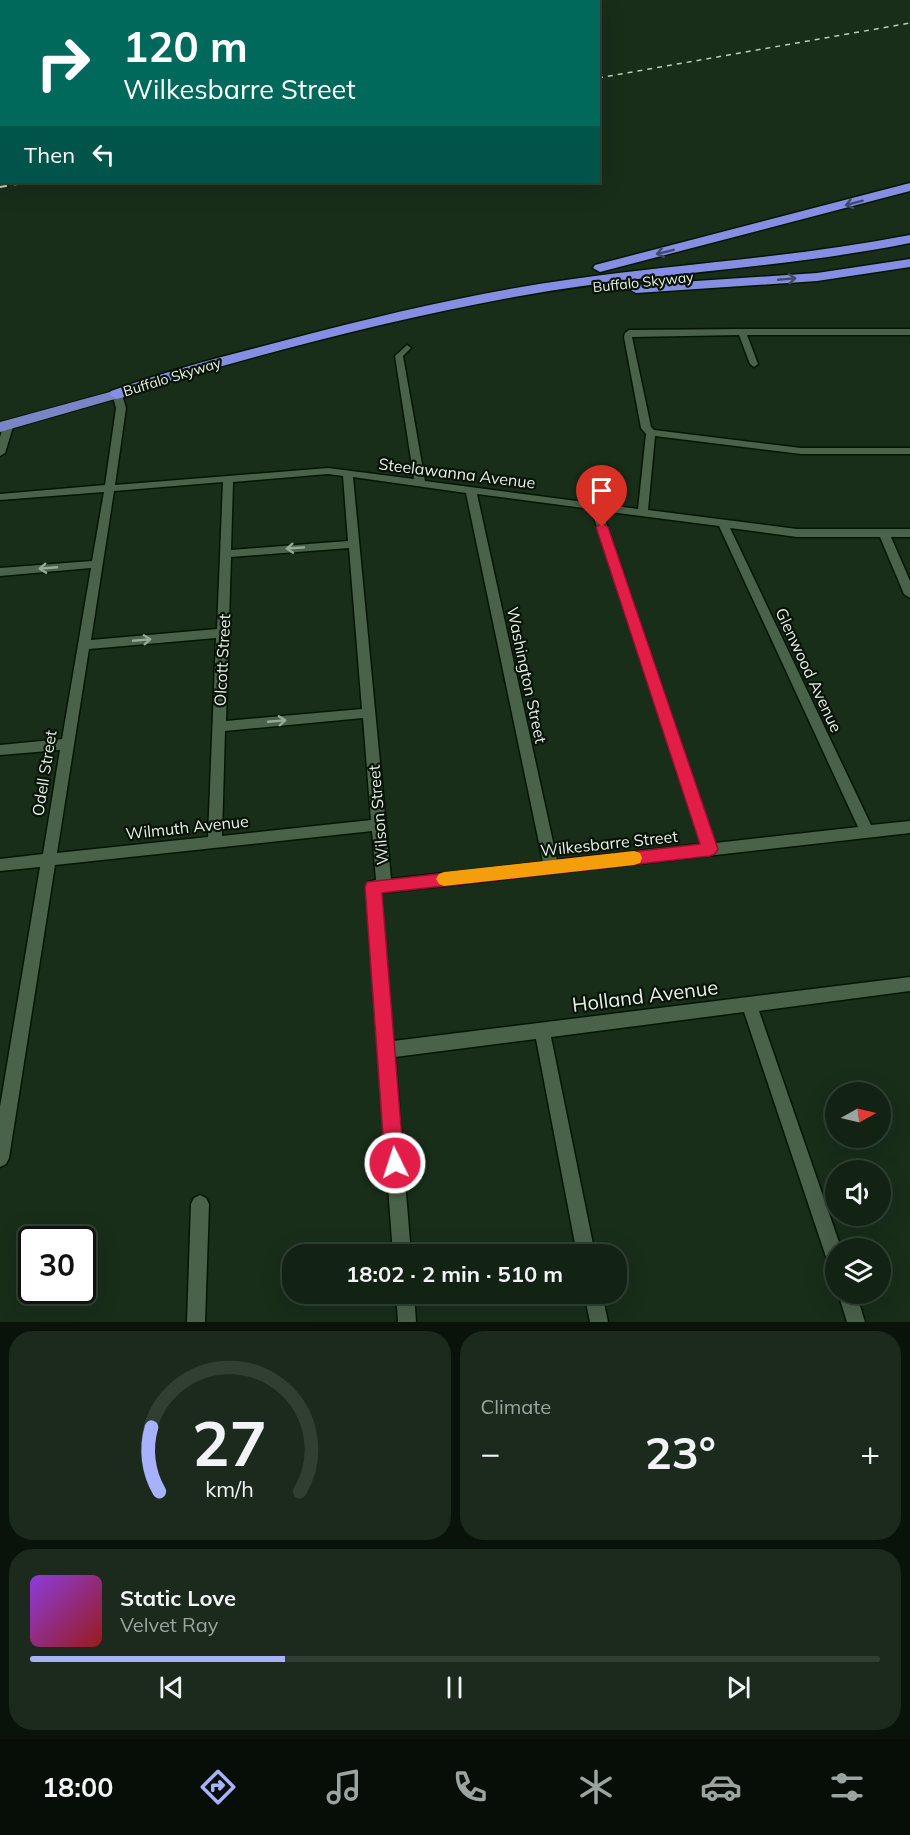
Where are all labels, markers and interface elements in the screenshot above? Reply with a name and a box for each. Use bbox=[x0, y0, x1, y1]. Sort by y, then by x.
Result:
text: 120 m bbox=[123, 20, 248, 73]
icon: right bbox=[24, 24, 102, 102]
text: Wilkesbarre Street bbox=[123, 72, 356, 106]
icon: left bbox=[87, 138, 120, 171]
text: Then bbox=[24, 141, 75, 169]
one-way arrow bbox=[845, 198, 864, 209]
one-way arrow bbox=[656, 247, 675, 258]
street label: Buffalo Skyway bbox=[592, 268, 695, 296]
one-way arrow bbox=[776, 273, 796, 284]
street label: Buffalo Skyway bbox=[121, 353, 224, 400]
street label: Steelawanna Avenue bbox=[377, 453, 537, 493]
pin bbox=[576, 465, 627, 527]
icon: arrive bbox=[585, 474, 618, 507]
one-way arrow bbox=[286, 543, 306, 554]
one-way arrow bbox=[39, 563, 59, 574]
street label: Washington Street bbox=[503, 605, 551, 745]
street label: Glenwood Avenue bbox=[771, 605, 847, 735]
street label: Olcott Street bbox=[210, 613, 234, 707]
one-way arrow bbox=[131, 634, 151, 645]
one-way arrow bbox=[267, 716, 287, 727]
street label: Odell Street bbox=[27, 728, 61, 817]
street label: Wilson Street bbox=[364, 764, 392, 866]
street label: Wilmuth Avenue bbox=[125, 811, 249, 843]
street label: Wilkesbarre Street bbox=[539, 826, 679, 860]
street label: Holland Avenue bbox=[571, 974, 719, 1017]
north arrow bbox=[825, 1082, 891, 1148]
map controls bbox=[825, 1082, 891, 1304]
position arrow bbox=[363, 1131, 427, 1195]
button: sound bbox=[825, 1160, 891, 1226]
speed limit sign: 30 bbox=[18, 1226, 96, 1304]
button: layers bbox=[825, 1238, 891, 1304]
text: 18:02 · 2 min · 510 m bbox=[346, 1260, 563, 1288]
text: Climate bbox=[481, 1394, 551, 1419]
text: 27 bbox=[192, 1403, 267, 1482]
text: 23° bbox=[645, 1424, 716, 1480]
text: − bbox=[481, 1432, 500, 1473]
text: + bbox=[860, 1432, 880, 1473]
text: km/h bbox=[205, 1476, 254, 1503]
text: Static Love bbox=[120, 1584, 236, 1612]
text: Velvet Ray bbox=[120, 1612, 218, 1637]
icon: previous bbox=[155, 1671, 188, 1704]
icon: pause bbox=[438, 1671, 471, 1704]
icon: next bbox=[722, 1671, 755, 1704]
icon: directions bbox=[197, 1766, 239, 1808]
icon: music bbox=[323, 1766, 365, 1808]
icon: phone bbox=[449, 1766, 491, 1808]
icon: climate bbox=[575, 1766, 617, 1808]
icon: car bbox=[700, 1766, 742, 1808]
icon: filters bbox=[826, 1766, 868, 1808]
text: 18:00 bbox=[42, 1770, 113, 1804]

